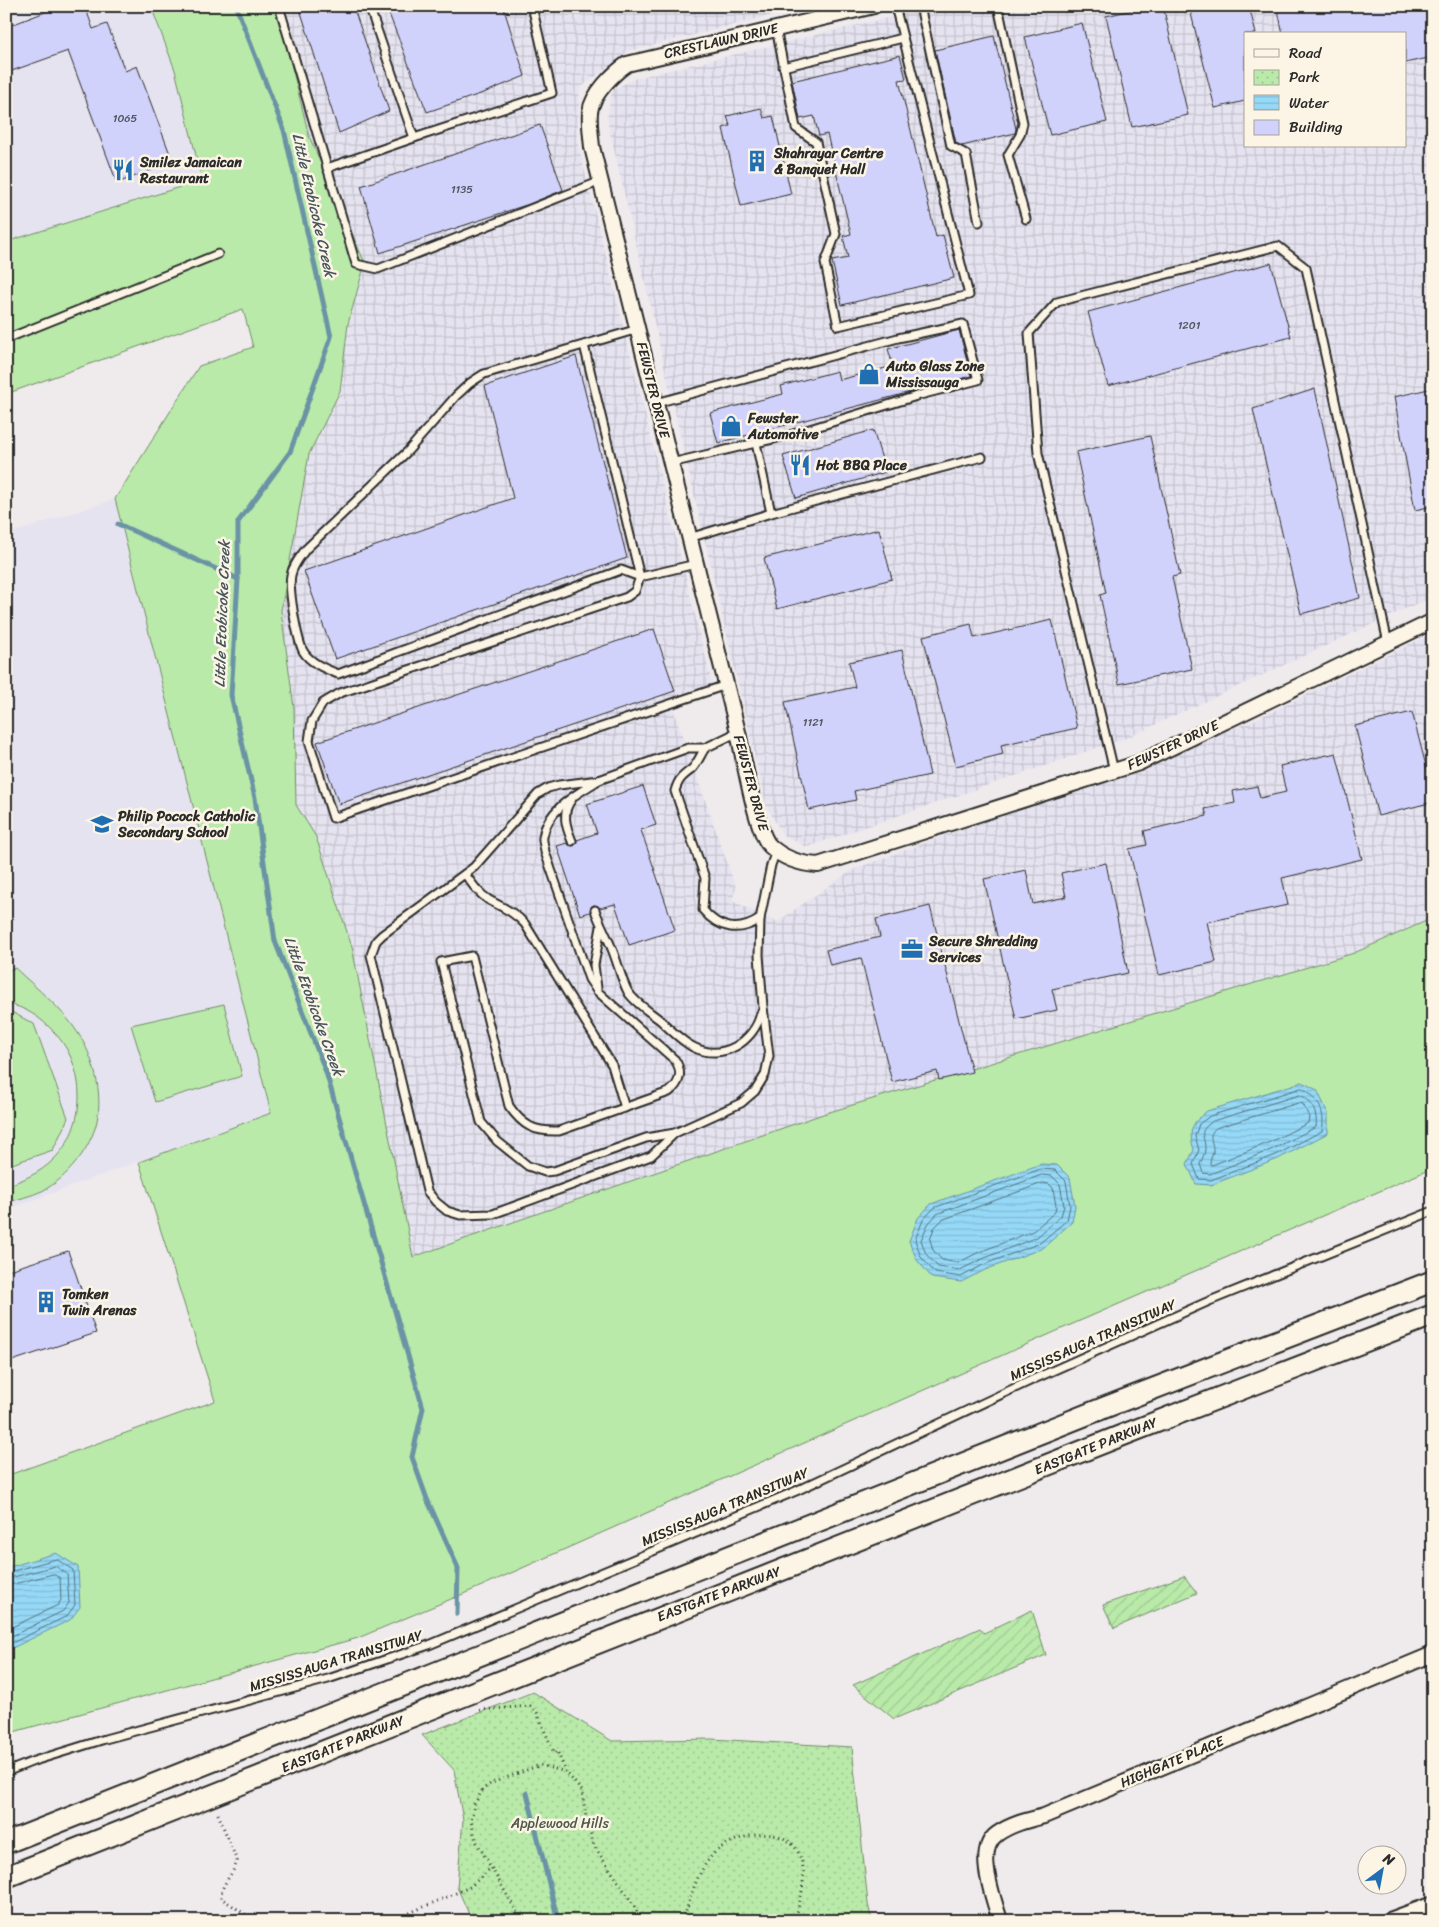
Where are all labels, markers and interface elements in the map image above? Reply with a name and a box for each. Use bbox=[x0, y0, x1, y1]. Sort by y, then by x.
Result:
street label: CRESTLAWN DRIVE bbox=[661, 15, 782, 66]
legend bbox=[1244, 32, 1406, 148]
text: Road bbox=[1289, 40, 1322, 66]
text: Park bbox=[1289, 64, 1320, 90]
text: Water bbox=[1289, 90, 1329, 116]
house number: 1065 bbox=[113, 109, 138, 128]
text: Building bbox=[1289, 114, 1343, 140]
water label: Little Etobicoke Creek bbox=[285, 131, 344, 281]
place label: Shahrayar Centre & Banquet Hall bbox=[773, 141, 884, 182]
building icon: Shahrayar Centre & Banquet Hall bbox=[744, 148, 770, 174]
place label: Smilez Jamaican Restaurant bbox=[139, 150, 242, 191]
restaurant icon: Smilez Jamaican Restaurant bbox=[110, 157, 136, 183]
house number: 1135 bbox=[451, 180, 473, 199]
house number: 1201 bbox=[1178, 316, 1201, 335]
street label: FEWSTER DRIVE bbox=[629, 339, 677, 442]
place label: Auto Glass Zone Mississauga bbox=[885, 354, 985, 395]
shop icon: Auto Glass Zone Mississauga bbox=[856, 361, 882, 387]
place label: Fewster Automotive bbox=[747, 406, 820, 447]
shop icon: Fewster Automotive bbox=[718, 413, 744, 439]
restaurant icon: Hot BBQ Place bbox=[787, 452, 813, 478]
place label: Hot BBQ Place bbox=[815, 453, 908, 478]
water label: Little Etobicoke Creek bbox=[206, 538, 238, 688]
street label: FEWSTER DRIVE bbox=[1123, 712, 1224, 777]
house number: 1121 bbox=[803, 713, 824, 732]
street label: FEWSTER DRIVE bbox=[726, 732, 776, 835]
place label: Philip Pocock Catholic Secondary School bbox=[117, 804, 256, 845]
school or university icon: Philip Pocock Catholic Secondary School bbox=[89, 811, 115, 837]
place label: Secure Shredding Services bbox=[928, 929, 1039, 970]
water label: Little Etobicoke Creek bbox=[277, 933, 352, 1081]
office icon: Secure Shredding Services bbox=[899, 936, 925, 962]
place label: Tomken Twin Arenas bbox=[62, 1282, 137, 1323]
building icon: Tomken Twin Arenas bbox=[33, 1289, 59, 1315]
street label: MISSISSAUGA TRANSITWAY bbox=[1006, 1291, 1181, 1388]
street label: EASTGATE PARKWAY bbox=[1030, 1410, 1162, 1482]
street label: MISSISSAUGA TRANSITWAY bbox=[637, 1460, 814, 1554]
street label: EASTGATE PARKWAY bbox=[653, 1559, 785, 1629]
street label: MISSISSAUGA TRANSITWAY bbox=[246, 1622, 427, 1699]
street label: EASTGATE PARKWAY bbox=[277, 1708, 409, 1780]
street label: HIGHGATE PLACE bbox=[1116, 1728, 1229, 1795]
park label: Applewood Hills bbox=[510, 1811, 610, 1836]
north arrow bbox=[1356, 1844, 1406, 1894]
text: N bbox=[1377, 1846, 1400, 1873]

